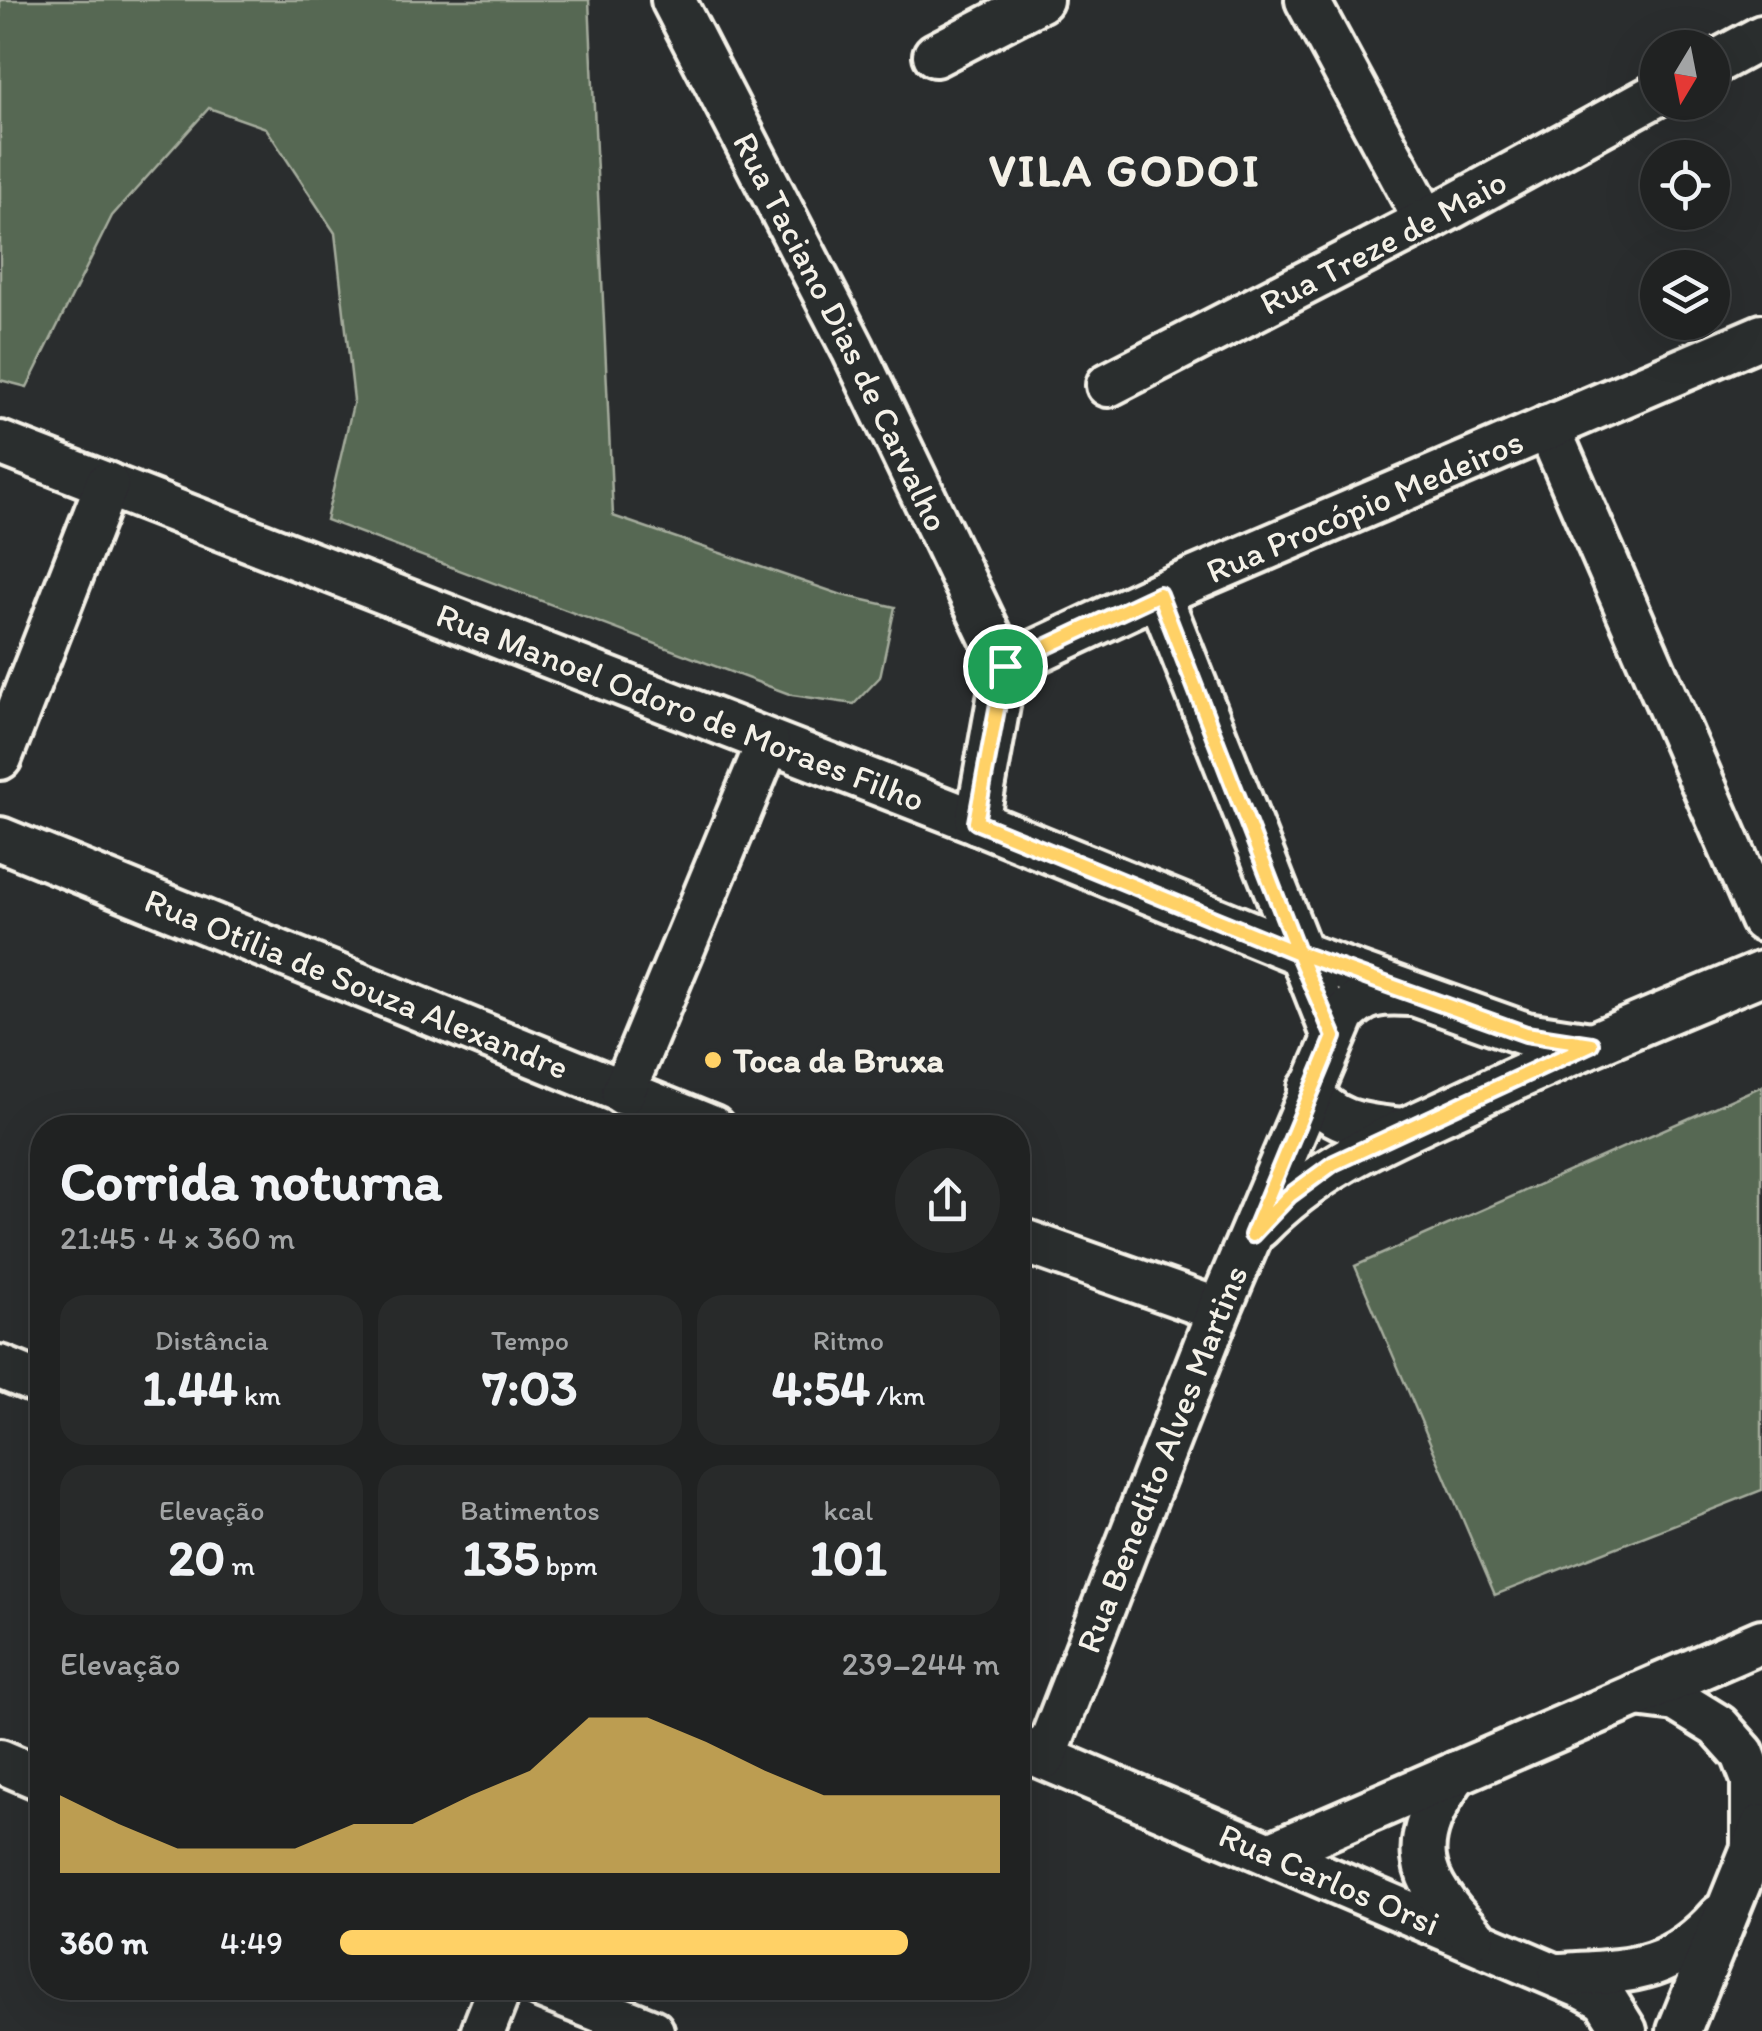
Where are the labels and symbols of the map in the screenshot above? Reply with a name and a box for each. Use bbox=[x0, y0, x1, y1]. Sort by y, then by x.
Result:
north arrow bbox=[1640, 30, 1730, 120]
street label: Rua Taciano Dias de Carvalho bbox=[724, 125, 958, 538]
district label: VILA GODOI bbox=[989, 143, 1261, 197]
street label: Rua Treze de Maio bbox=[1253, 160, 1514, 324]
street label: Rua Procópio Medeiros bbox=[1200, 420, 1529, 592]
street label: Rua Manoel Odoro de Moraes Filho bbox=[431, 593, 931, 821]
pin bbox=[963, 624, 1048, 709]
street label: Rua Otília de Souza Alexandre bbox=[139, 879, 575, 1088]
place label: Toca da Bruxa bbox=[732, 1039, 945, 1081]
marker: Toca da Bruxa bbox=[702, 1049, 724, 1071]
street label: Rua Benedito Alves Martins bbox=[1067, 1259, 1257, 1659]
street label: Rua Carlos Orsi bbox=[1213, 1814, 1446, 1945]

